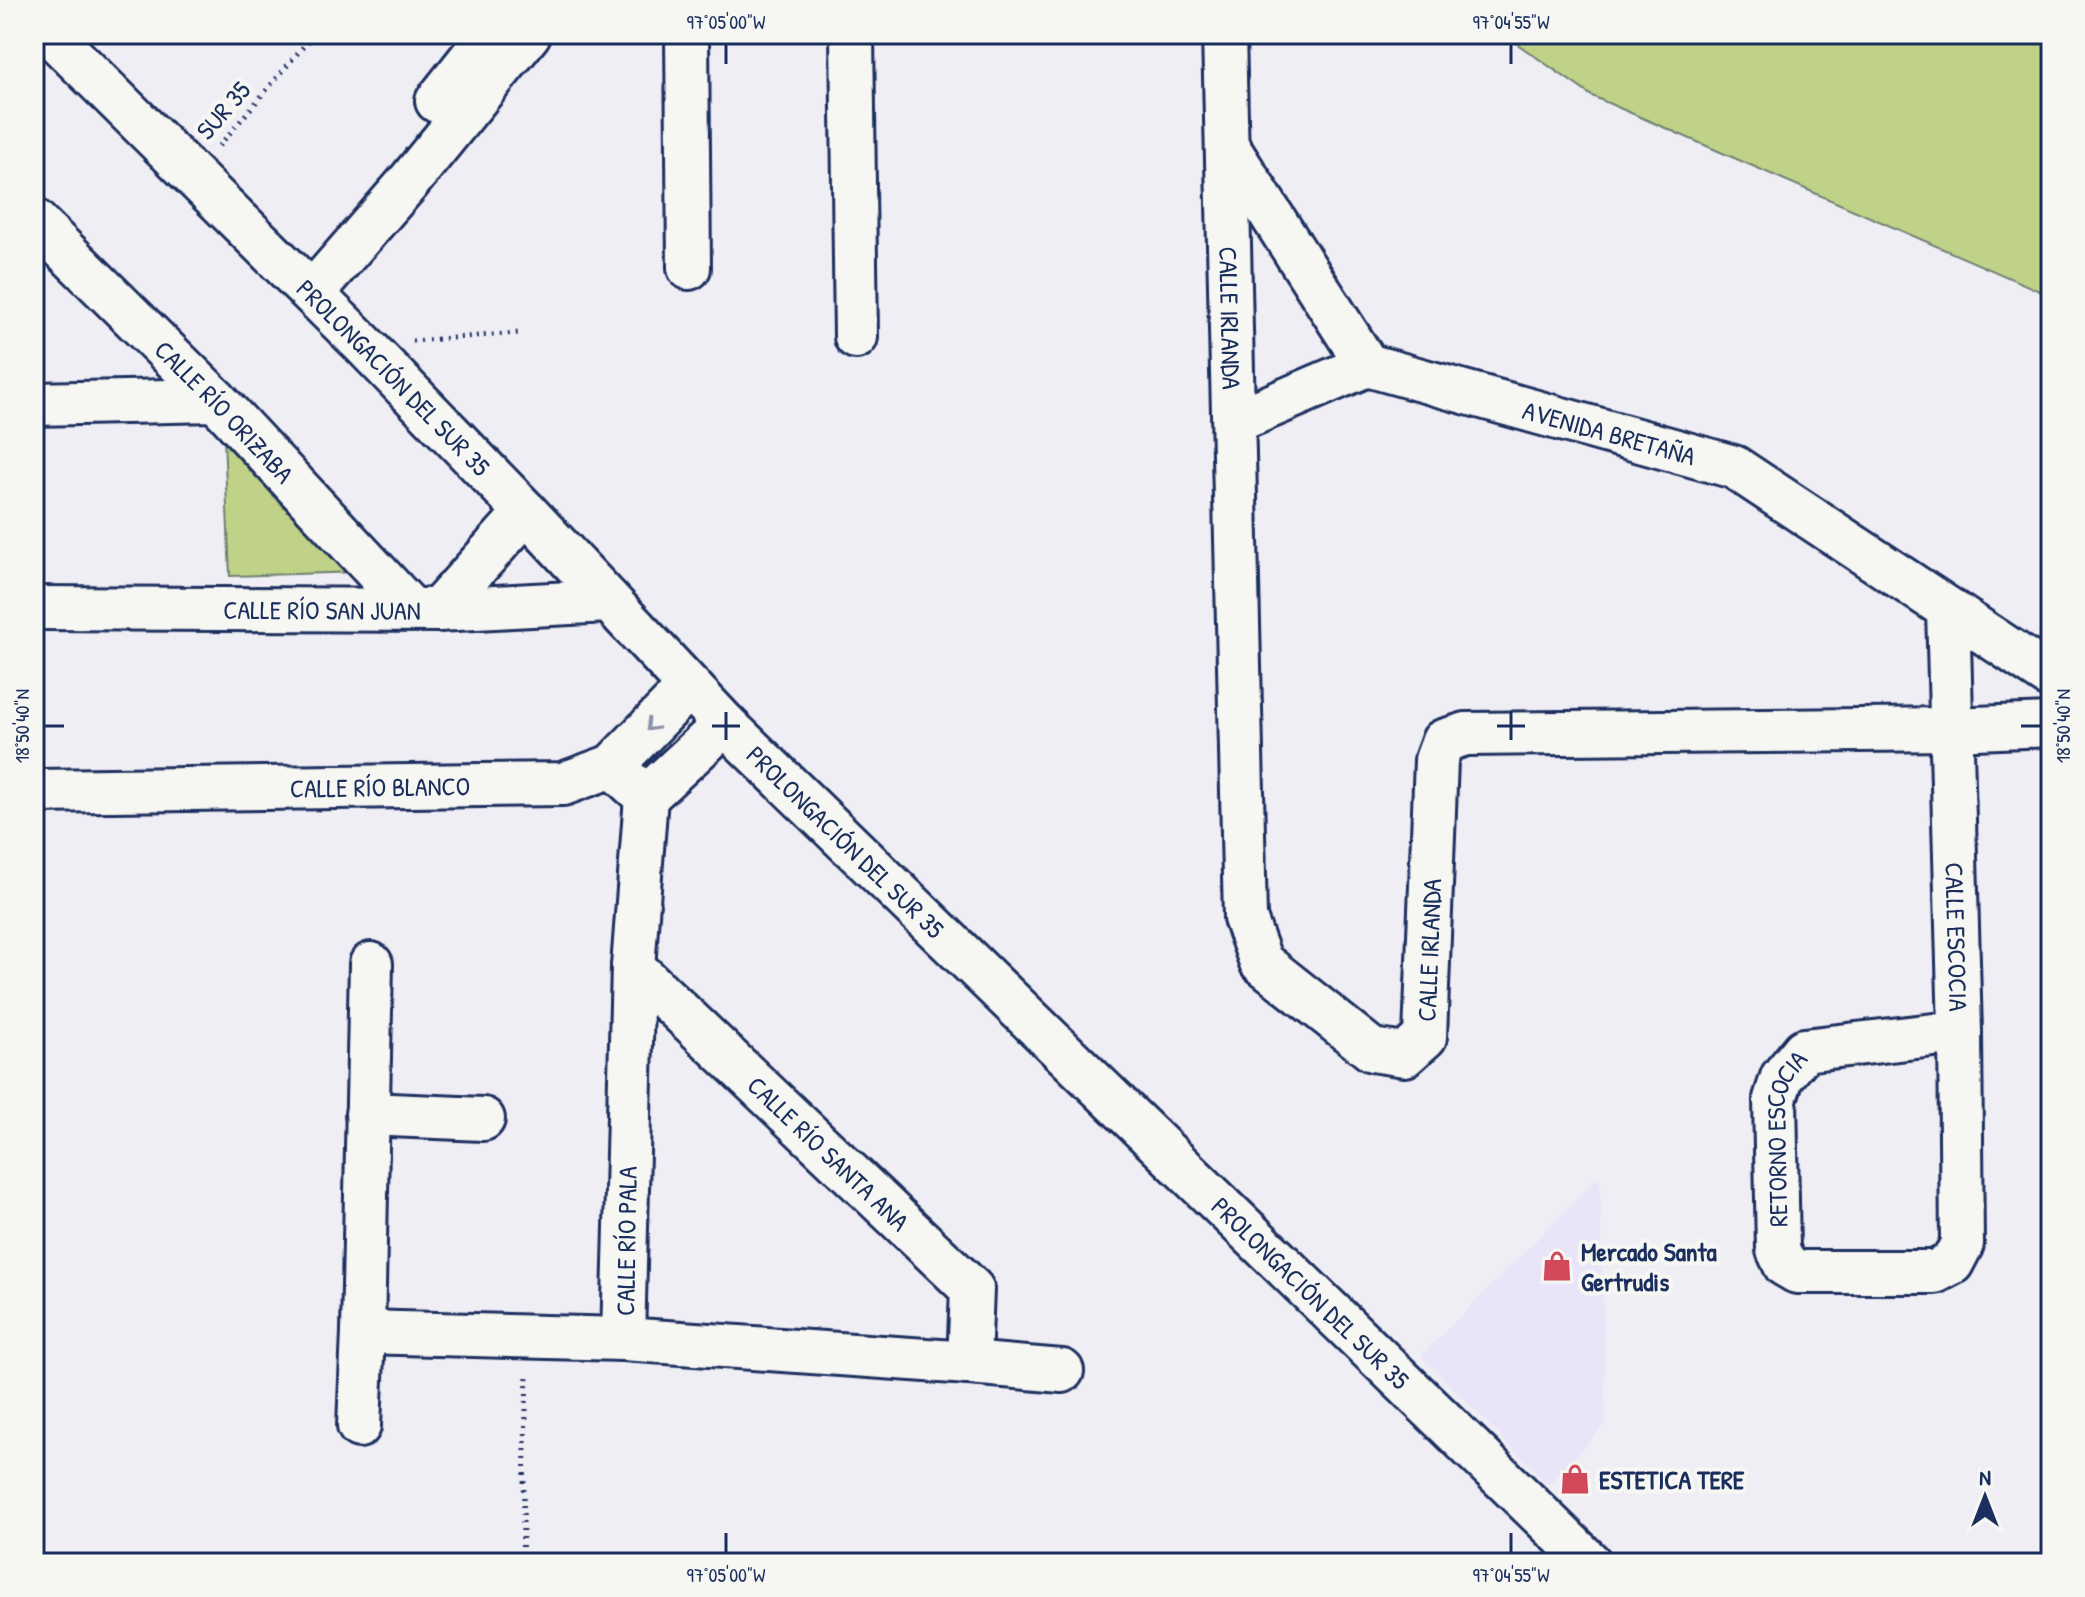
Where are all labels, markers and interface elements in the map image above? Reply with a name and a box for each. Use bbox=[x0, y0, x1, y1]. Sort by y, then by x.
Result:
text: 97°05'00"W bbox=[687, 8, 766, 35]
text: 97°04'55"W bbox=[1473, 8, 1550, 35]
street label: SUR 35 bbox=[188, 73, 258, 147]
street label: CALLE IRLANDA bbox=[1212, 246, 1250, 390]
street label: PROLONGACIÓN DEL SUR 35 bbox=[290, 271, 499, 483]
street label: CALLE RÍO ORIZABA bbox=[147, 332, 302, 491]
street label: AVENIDA BRETAÑA bbox=[1519, 392, 1700, 473]
street label: CALLE RÍO SAN JUAN bbox=[223, 591, 421, 627]
text: 18°50'40"N bbox=[8, 689, 35, 763]
text: 18°50'40"N bbox=[2049, 689, 2076, 763]
one-way arrow bbox=[645, 717, 660, 731]
street label: PROLONGACIÓN DEL SUR 35 bbox=[740, 737, 953, 945]
street label: CALLE RÍO BLANCO bbox=[290, 768, 470, 805]
street label: CALLE ESCOCIA bbox=[1938, 862, 1977, 1012]
street label: CALLE IRLANDA bbox=[1408, 878, 1449, 1022]
street label: RETORNO ESCOCIA bbox=[1757, 1042, 1815, 1227]
street label: CALLE RÍO SANTA ANA bbox=[740, 1068, 917, 1238]
street label: CALLE RÍO PALA bbox=[607, 1166, 645, 1316]
street label: PROLONGACIÓN DEL SUR 35 bbox=[1205, 1188, 1418, 1397]
place label: Mercado Santa Gertrudis bbox=[1581, 1234, 1718, 1299]
shop icon: Mercado Santa Gertrudis bbox=[1540, 1249, 1574, 1283]
north arrow bbox=[1945, 1457, 2025, 1537]
shop icon: ESTETICA TERE bbox=[1558, 1462, 1592, 1496]
place label: ESTETICA TERE bbox=[1599, 1462, 1745, 1497]
text: N bbox=[1979, 1462, 1991, 1492]
text: 97°05'00"W bbox=[687, 1561, 766, 1588]
text: 97°04'55"W bbox=[1473, 1561, 1550, 1588]

